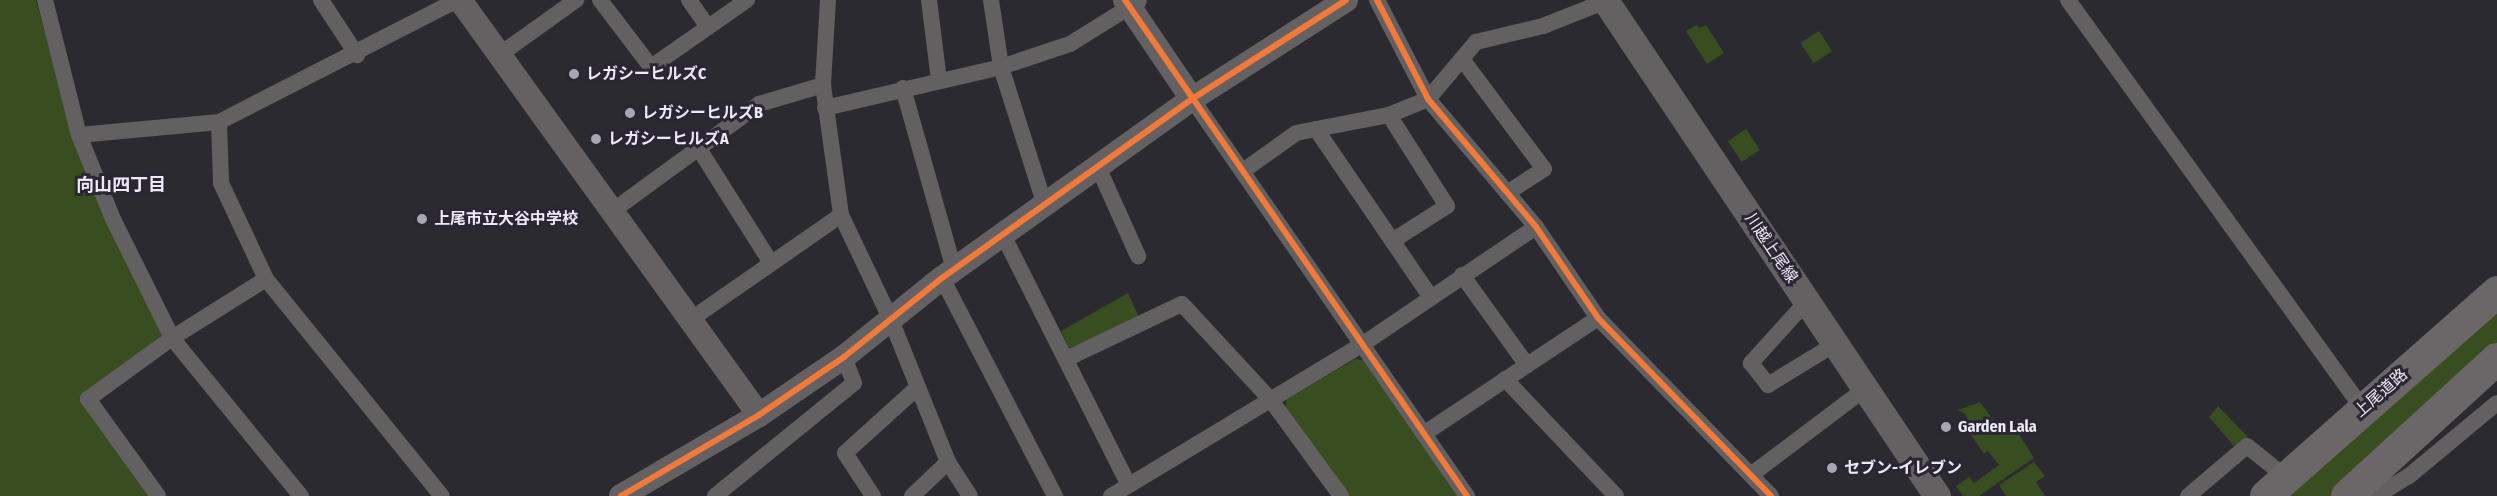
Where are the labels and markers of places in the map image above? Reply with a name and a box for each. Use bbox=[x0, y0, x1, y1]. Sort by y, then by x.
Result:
place label: レガシーヒルズC bbox=[586, 64, 706, 84]
marker: レガシーヒルズC bbox=[567, 67, 581, 81]
place label: レガシーヒルズB bbox=[642, 103, 763, 123]
marker: レガシーヒルズB bbox=[623, 106, 637, 120]
place label: レガシーヒルズA bbox=[608, 129, 729, 149]
marker: レガシーヒルズA bbox=[589, 132, 603, 146]
place label: 上尾市立大谷中学校 bbox=[434, 209, 578, 229]
marker: 上尾市立大谷中学校 bbox=[415, 212, 429, 226]
place label: Garden Lala bbox=[1958, 417, 2037, 437]
marker: Garden Lala bbox=[1939, 420, 1953, 434]
place label: セブン-イレブン bbox=[1844, 458, 1962, 478]
marker: セブン-イレブン bbox=[1825, 461, 1839, 475]

